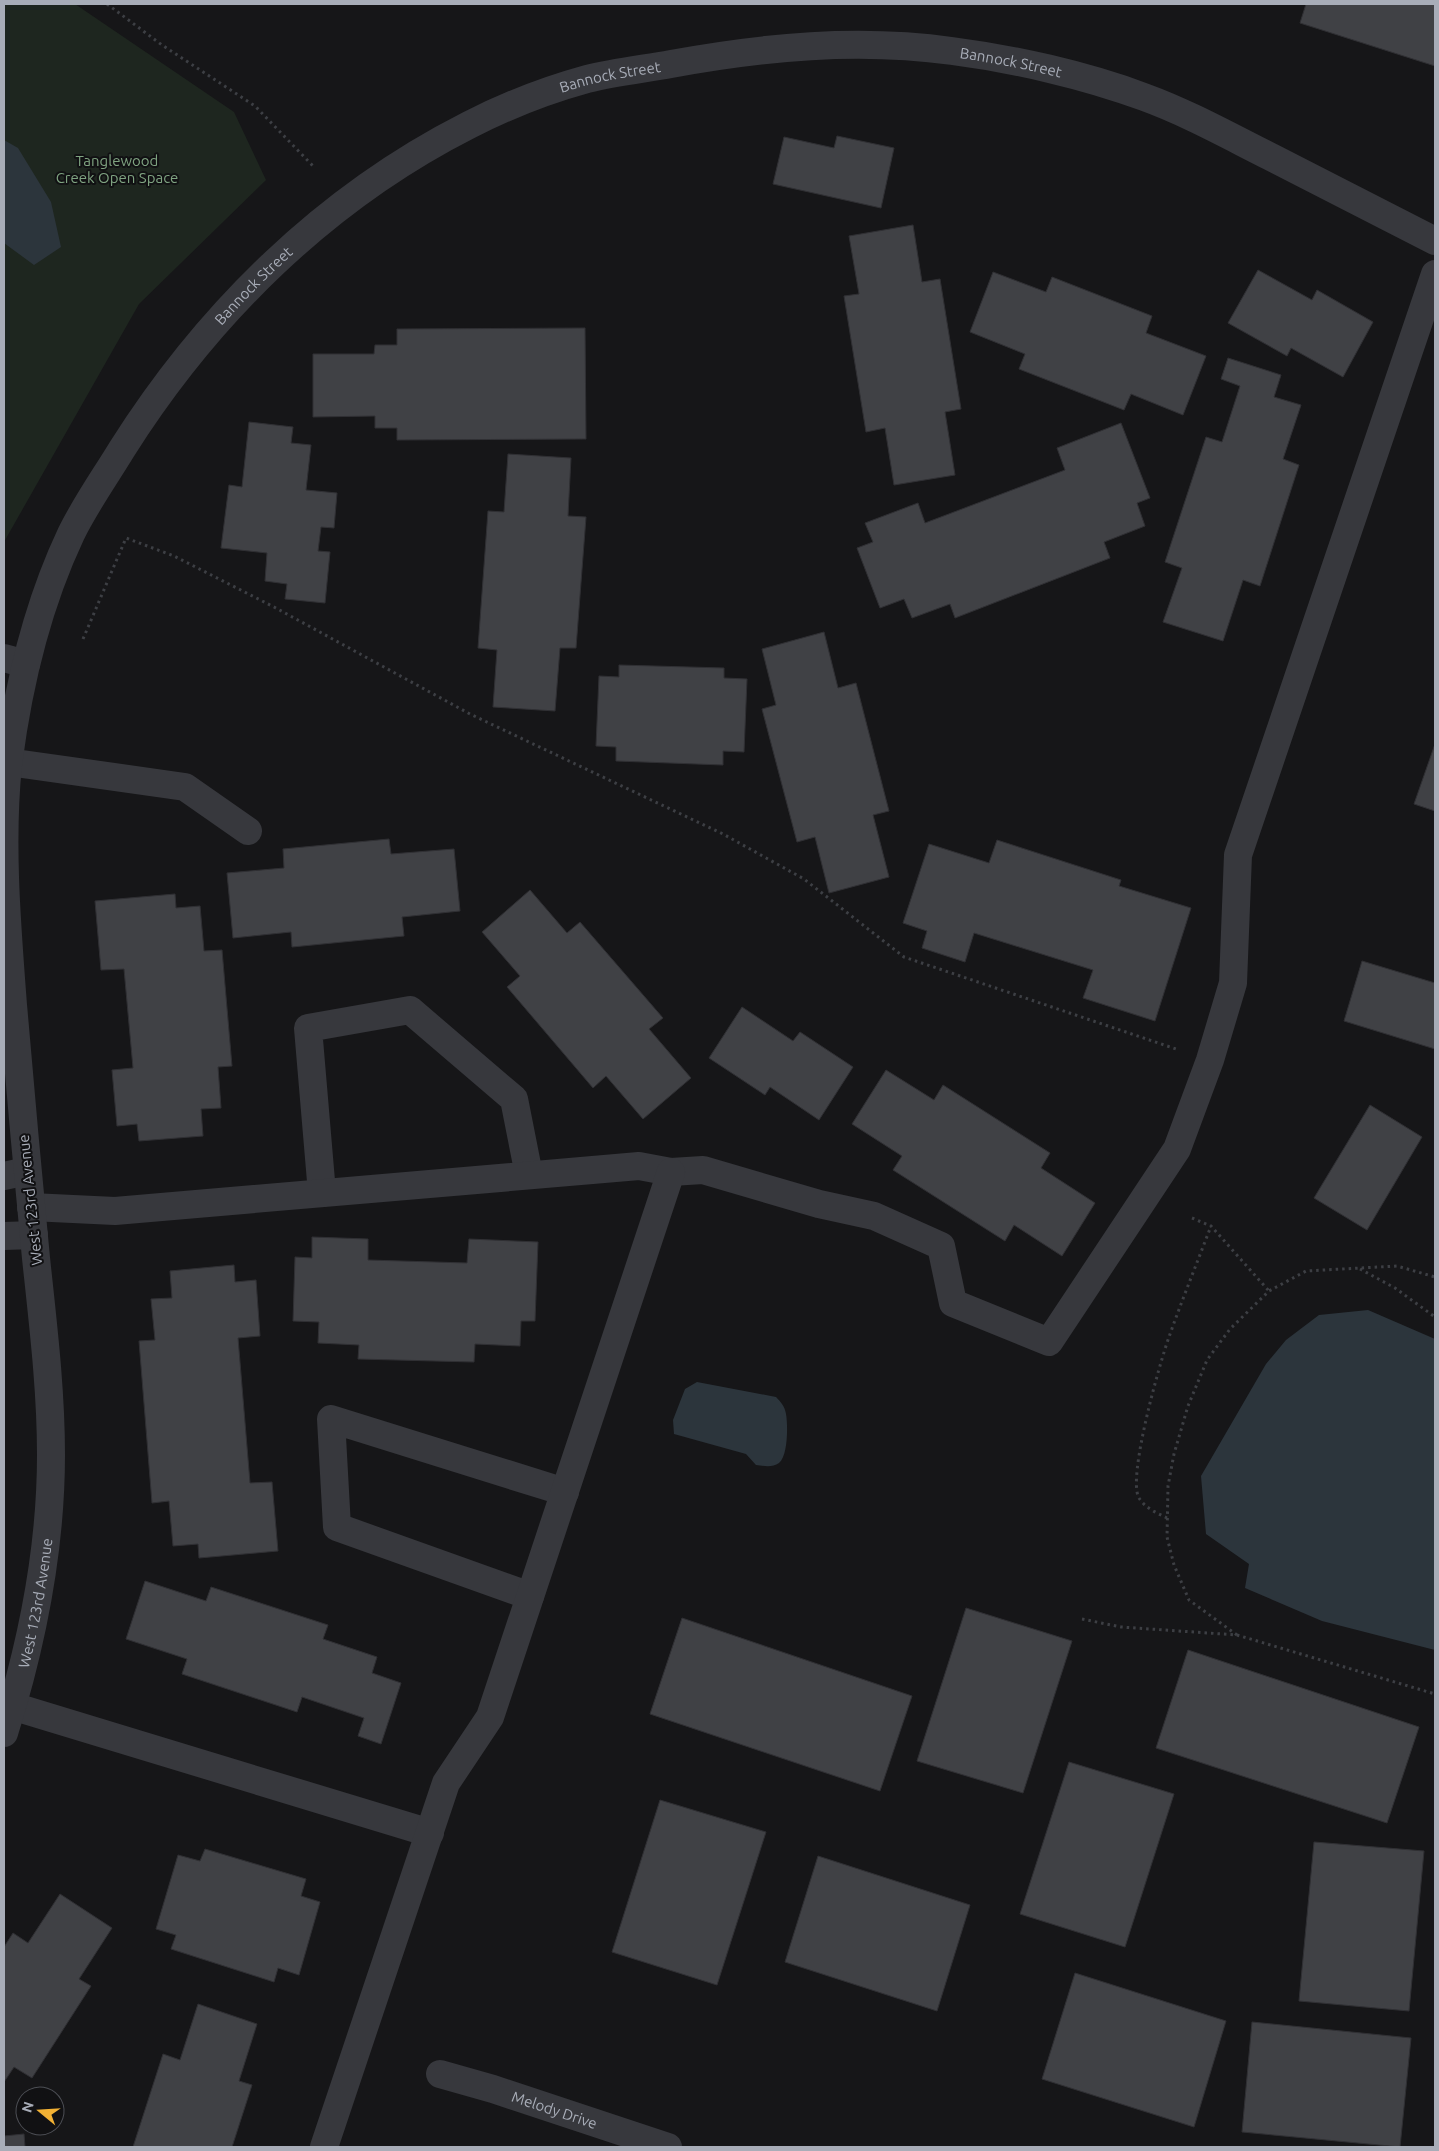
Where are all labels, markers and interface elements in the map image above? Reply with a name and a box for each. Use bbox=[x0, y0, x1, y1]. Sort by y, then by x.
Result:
street label: Bannock Street bbox=[959, 44, 1064, 80]
street label: Bannock Street bbox=[557, 57, 662, 95]
park label: Tanglewood Creek Open Space bbox=[56, 152, 178, 186]
street label: Bannock Street bbox=[211, 242, 295, 328]
street label: West 123rd Avenue bbox=[15, 1134, 45, 1266]
street label: West 123rd Avenue bbox=[14, 1537, 55, 1669]
north arrow bbox=[15, 2086, 65, 2136]
street label: Melody Drive bbox=[510, 2087, 600, 2131]
text: N bbox=[18, 2100, 37, 2114]

